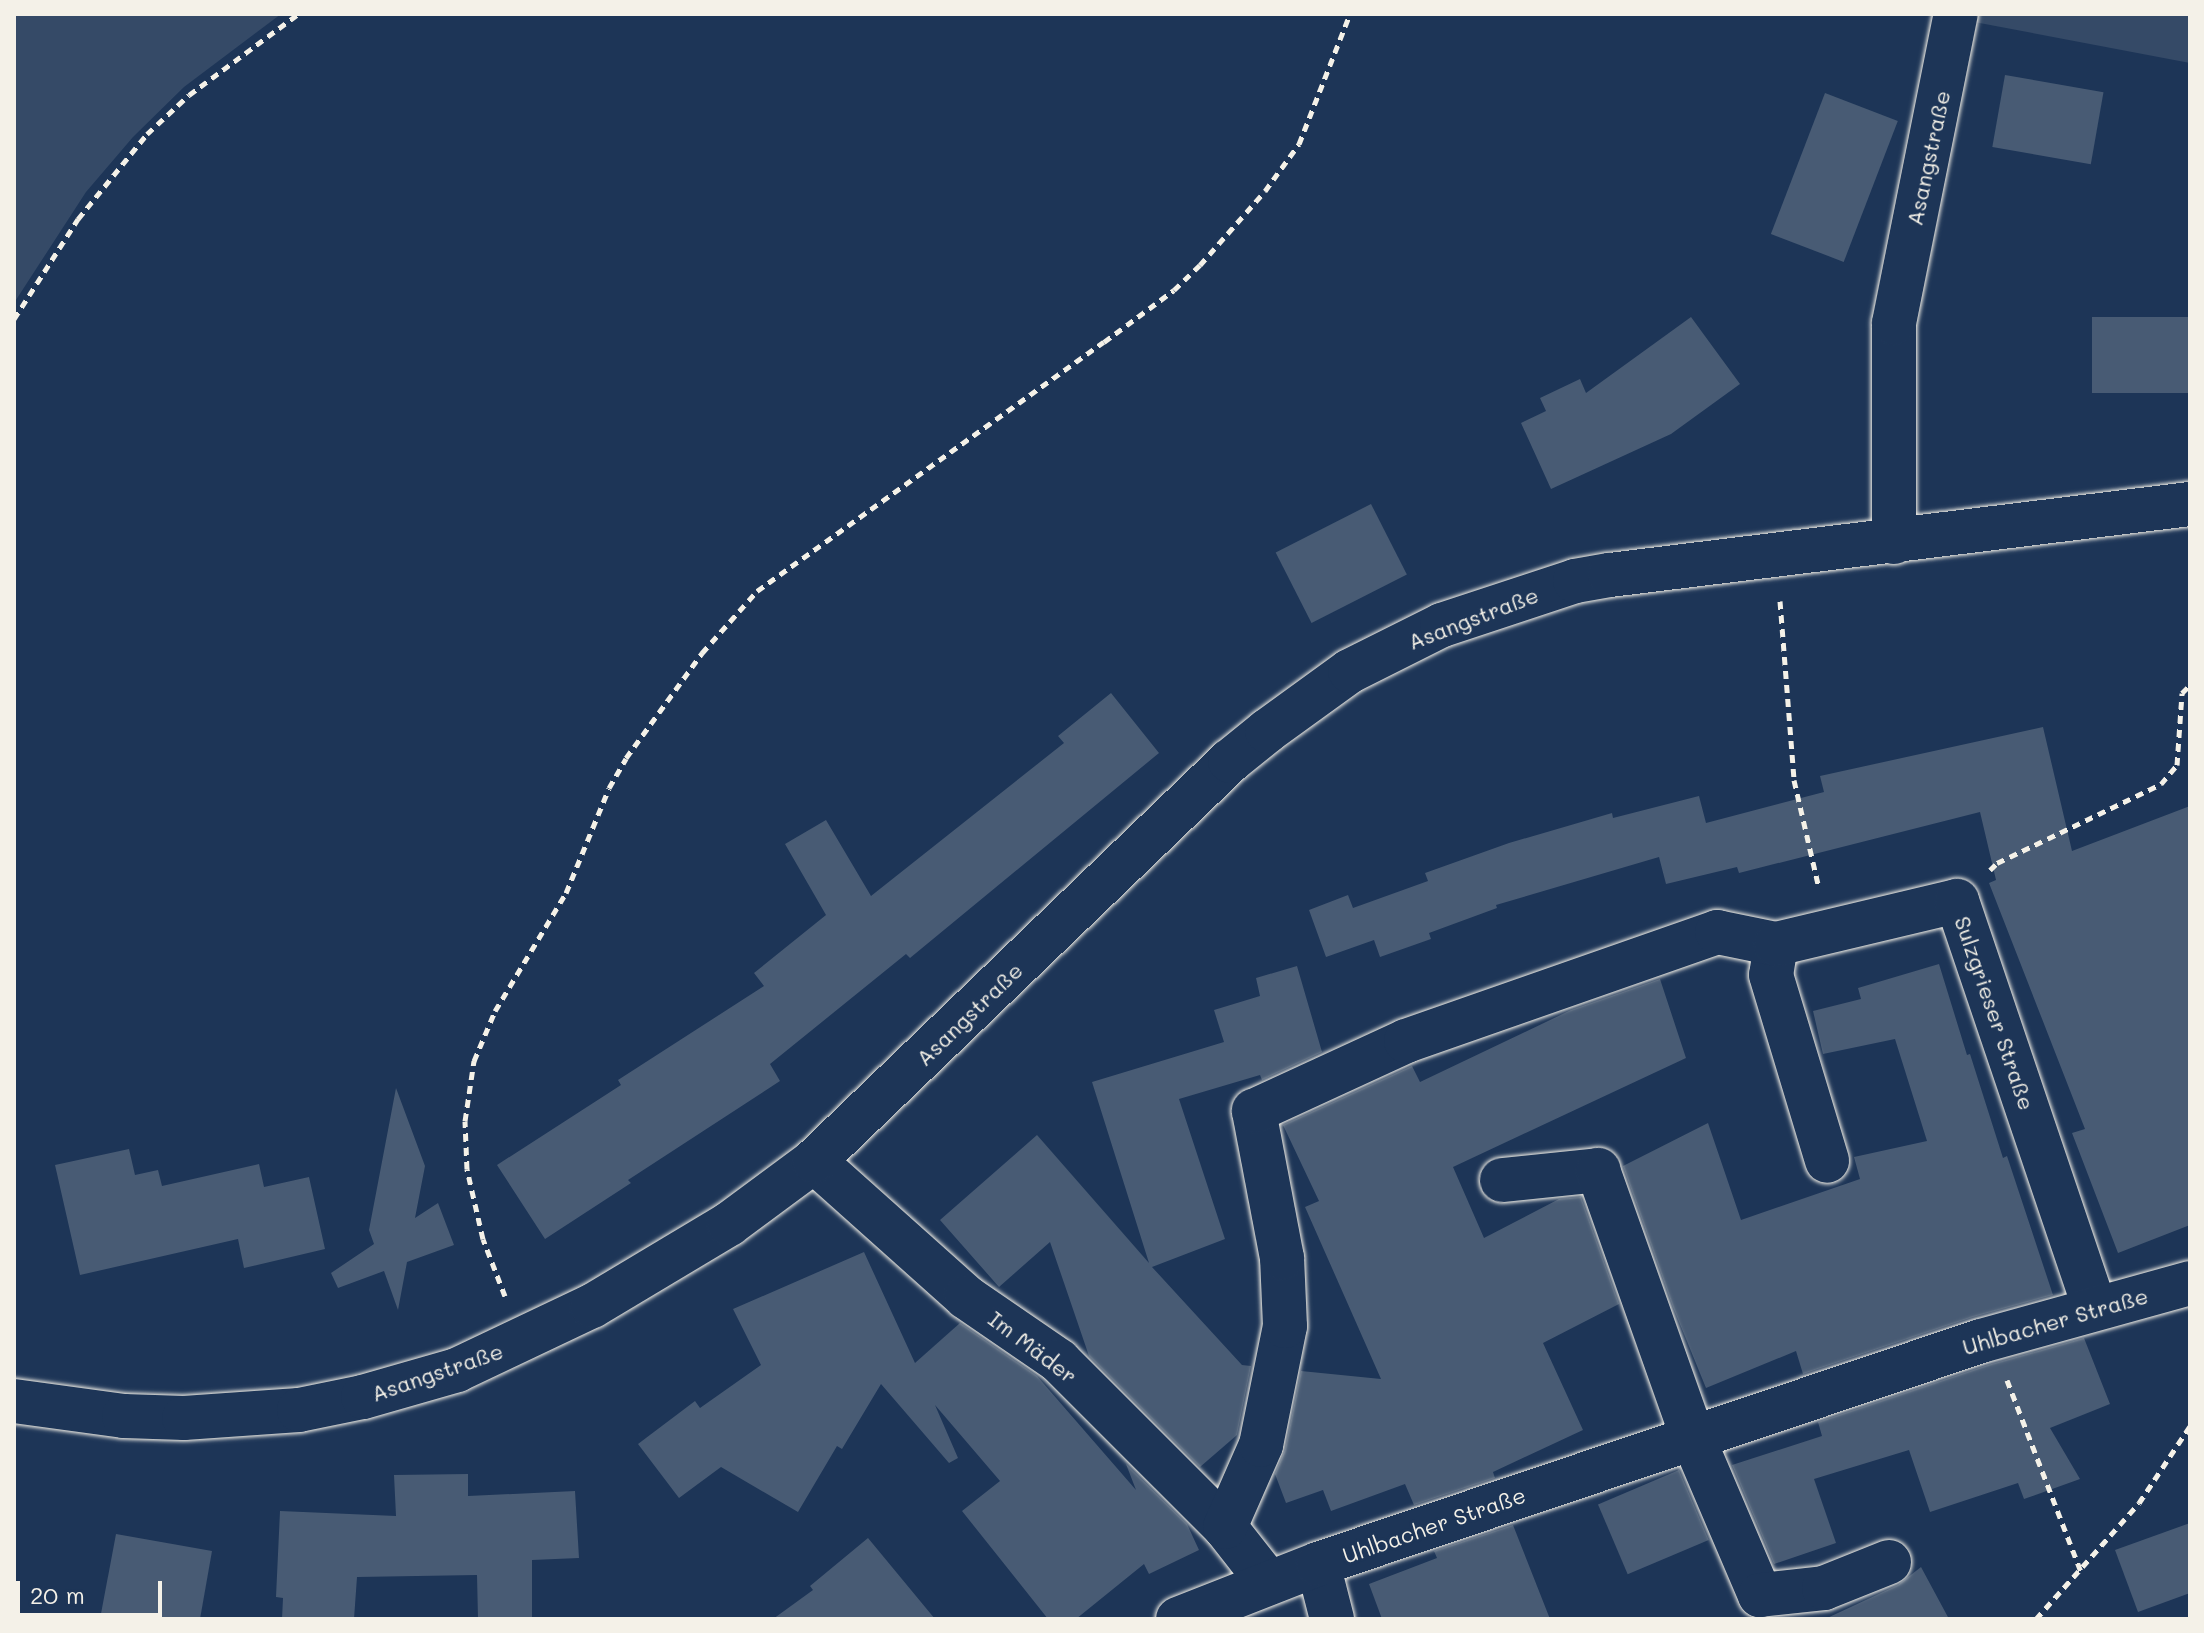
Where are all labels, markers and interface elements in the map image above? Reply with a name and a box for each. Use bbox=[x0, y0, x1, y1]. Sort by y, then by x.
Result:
street label: Asangstraße bbox=[1901, 88, 1955, 228]
street label: Asangstraße bbox=[1404, 581, 1542, 655]
street label: Sulzgrieser Straße bbox=[1949, 913, 2041, 1113]
street label: Asangstraße bbox=[910, 957, 1028, 1071]
street label: Uhlbacher Straße bbox=[1959, 1282, 2151, 1360]
street label: Im Mäder bbox=[984, 1305, 1082, 1389]
street label: Asangstraße bbox=[368, 1337, 506, 1407]
street label: Uhlbacher Straße bbox=[1339, 1481, 1529, 1569]
scale bar bbox=[20, 1565, 166, 1615]
text: 20 m bbox=[30, 1579, 85, 1610]

